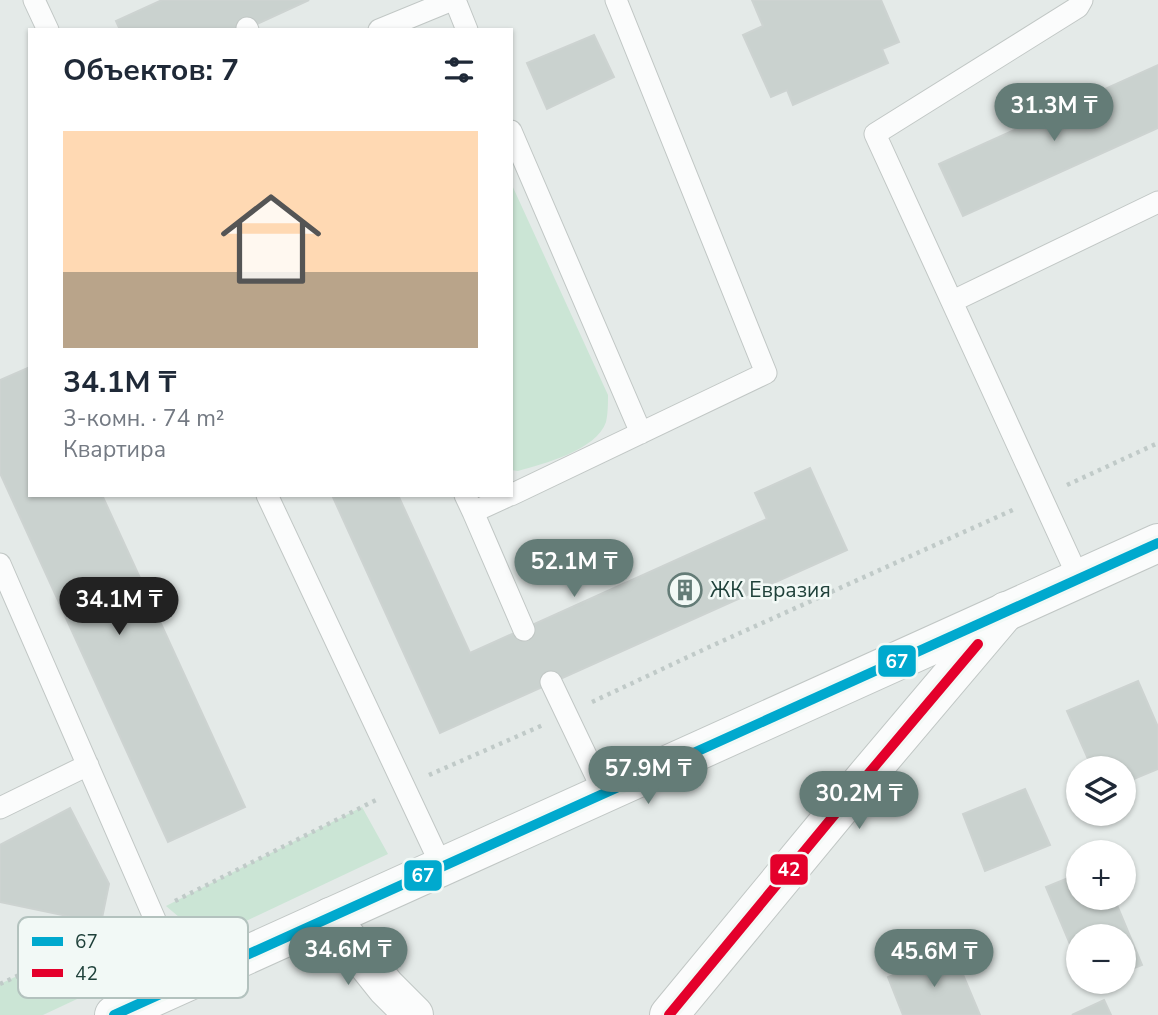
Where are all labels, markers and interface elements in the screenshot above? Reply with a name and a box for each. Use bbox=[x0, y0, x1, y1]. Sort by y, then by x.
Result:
text: Объектов: 7 bbox=[63, 50, 239, 91]
icon: filters bbox=[440, 51, 478, 89]
pin: 31.3M ₸ bbox=[989, 83, 1119, 143]
text: 31.3M ₸ bbox=[1010, 90, 1098, 121]
icon: home bbox=[208, 176, 334, 302]
text: 34.1M ₸ bbox=[63, 362, 177, 403]
text: 3-комн. · 74 m² bbox=[63, 403, 225, 434]
text: Квартира bbox=[63, 434, 166, 465]
pin: 52.1M ₸ bbox=[509, 540, 639, 599]
text: 52.1M ₸ bbox=[530, 546, 618, 577]
building icon: ЖК Евразия bbox=[666, 571, 704, 609]
place label: ЖК Евразия bbox=[710, 576, 831, 604]
pin: 34.1M ₸ bbox=[54, 578, 184, 637]
text: 34.1M ₸ bbox=[75, 584, 163, 615]
line badge: 67 bbox=[877, 644, 917, 678]
text: 67 bbox=[886, 649, 908, 675]
pin: 57.9M ₸ bbox=[583, 746, 713, 806]
text: 57.9M ₸ bbox=[604, 753, 692, 784]
map controls bbox=[1066, 756, 1136, 994]
button: layers bbox=[1066, 756, 1136, 826]
pin: 30.2M ₸ bbox=[794, 772, 924, 831]
text: 30.2M ₸ bbox=[815, 778, 903, 809]
button: + bbox=[1066, 840, 1136, 910]
line badge: 42 bbox=[769, 853, 809, 886]
text: 42 bbox=[778, 857, 800, 883]
line badge: 67 bbox=[403, 859, 443, 892]
text: 67 bbox=[412, 863, 434, 889]
legend bbox=[18, 917, 248, 998]
button: − bbox=[1066, 924, 1136, 994]
pin: 34.6M ₸ bbox=[283, 928, 413, 987]
text: 67 bbox=[75, 929, 98, 955]
pin: 45.6M ₸ bbox=[869, 930, 999, 989]
text: 34.6M ₸ bbox=[304, 934, 392, 965]
text: 45.6M ₸ bbox=[890, 936, 978, 967]
text: 42 bbox=[75, 961, 98, 987]

